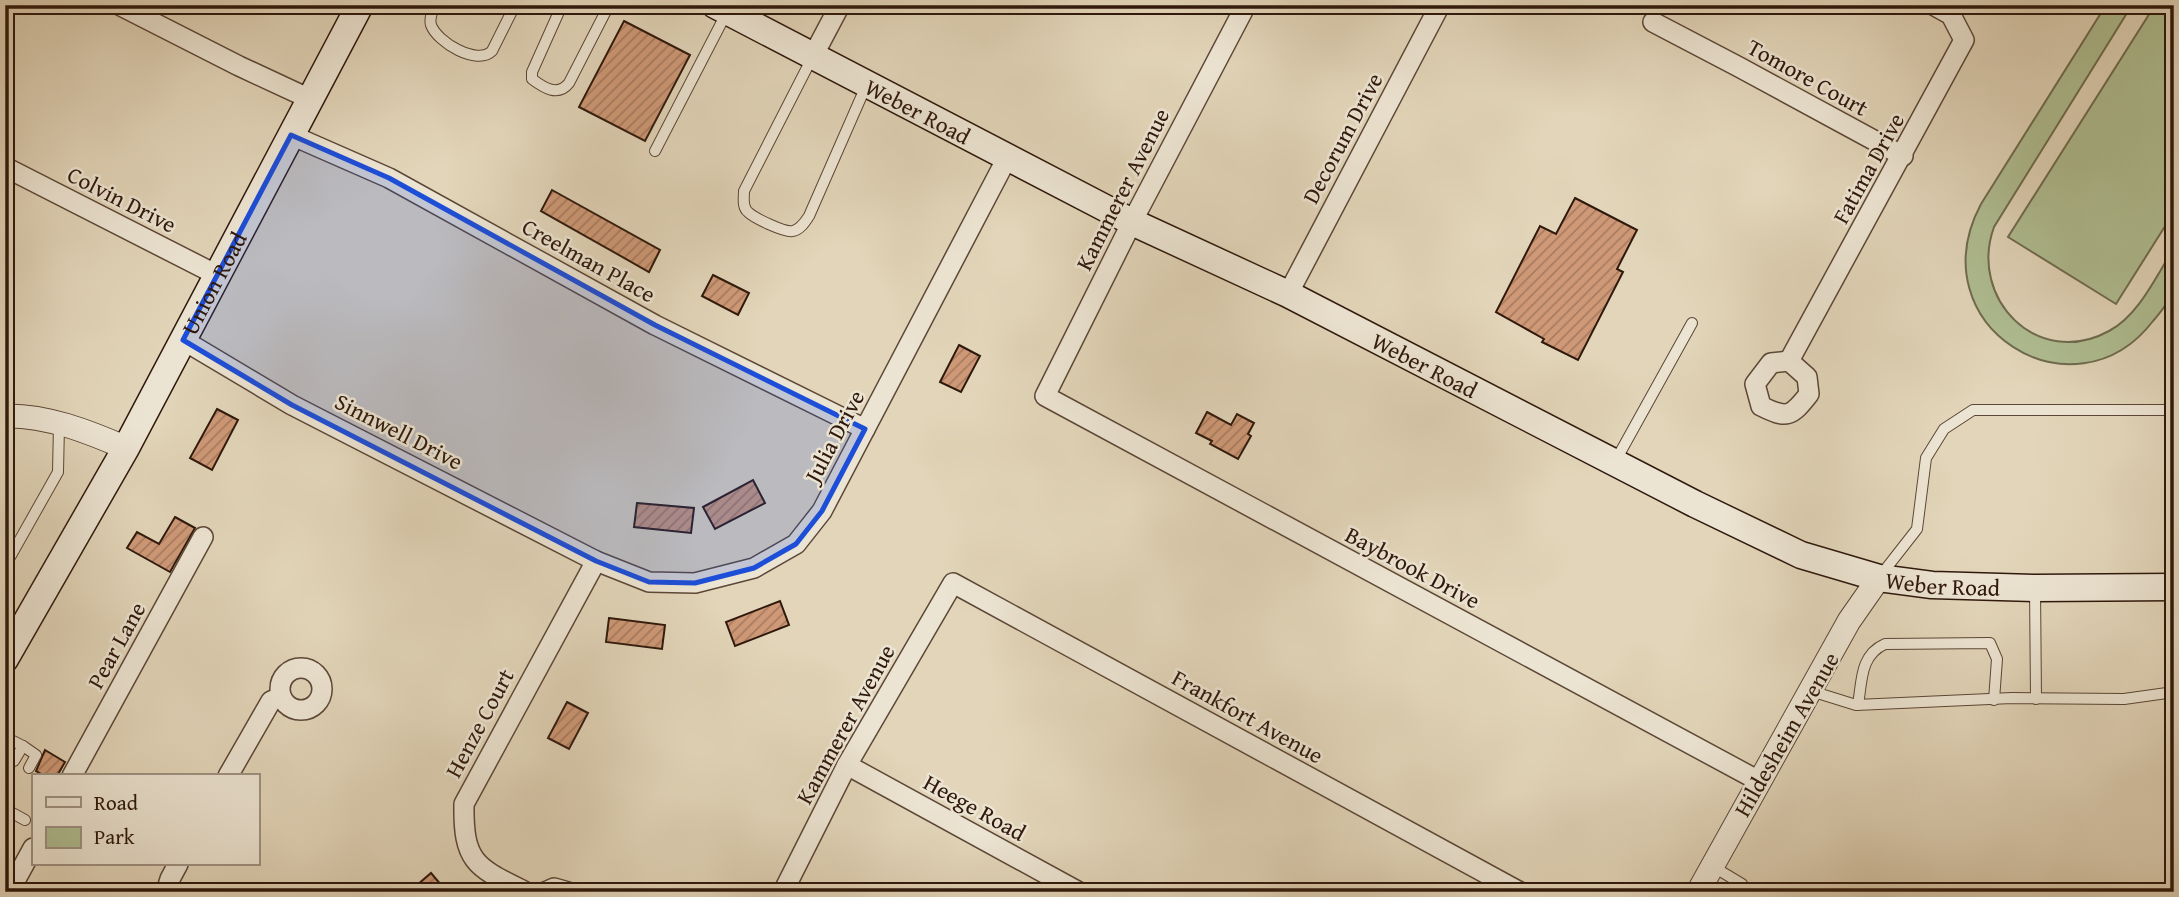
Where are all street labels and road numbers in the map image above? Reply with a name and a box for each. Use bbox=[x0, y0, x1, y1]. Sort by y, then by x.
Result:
street label: Tomore Court bbox=[1742, 30, 1874, 124]
street label: Decorum Drive bbox=[1294, 67, 1390, 209]
street label: Weber Road bbox=[860, 70, 977, 152]
street label: Kammerer Avenue bbox=[1067, 102, 1177, 276]
street label: Fatima Drive bbox=[1824, 107, 1912, 229]
street label: Colvin Drive bbox=[62, 157, 182, 241]
street label: Creelman Place bbox=[516, 210, 662, 310]
street label: Union Road bbox=[172, 225, 254, 340]
street label: Weber Road bbox=[1366, 324, 1484, 406]
street label: Julia Drive bbox=[795, 384, 872, 491]
street label: Sinnwell Drive bbox=[329, 385, 469, 477]
street label: Baybrook Drive bbox=[1340, 518, 1486, 616]
street label: Weber Road bbox=[1884, 563, 2001, 603]
street label: Pear Lane bbox=[79, 596, 153, 694]
street label: Kammerer Avenue bbox=[787, 638, 903, 810]
street label: Hildesheim Avenue bbox=[1725, 646, 1847, 822]
street label: Frankfort Avenue bbox=[1166, 661, 1330, 771]
street label: Henze Court bbox=[436, 663, 522, 783]
street label: Heege Road bbox=[918, 765, 1033, 849]

